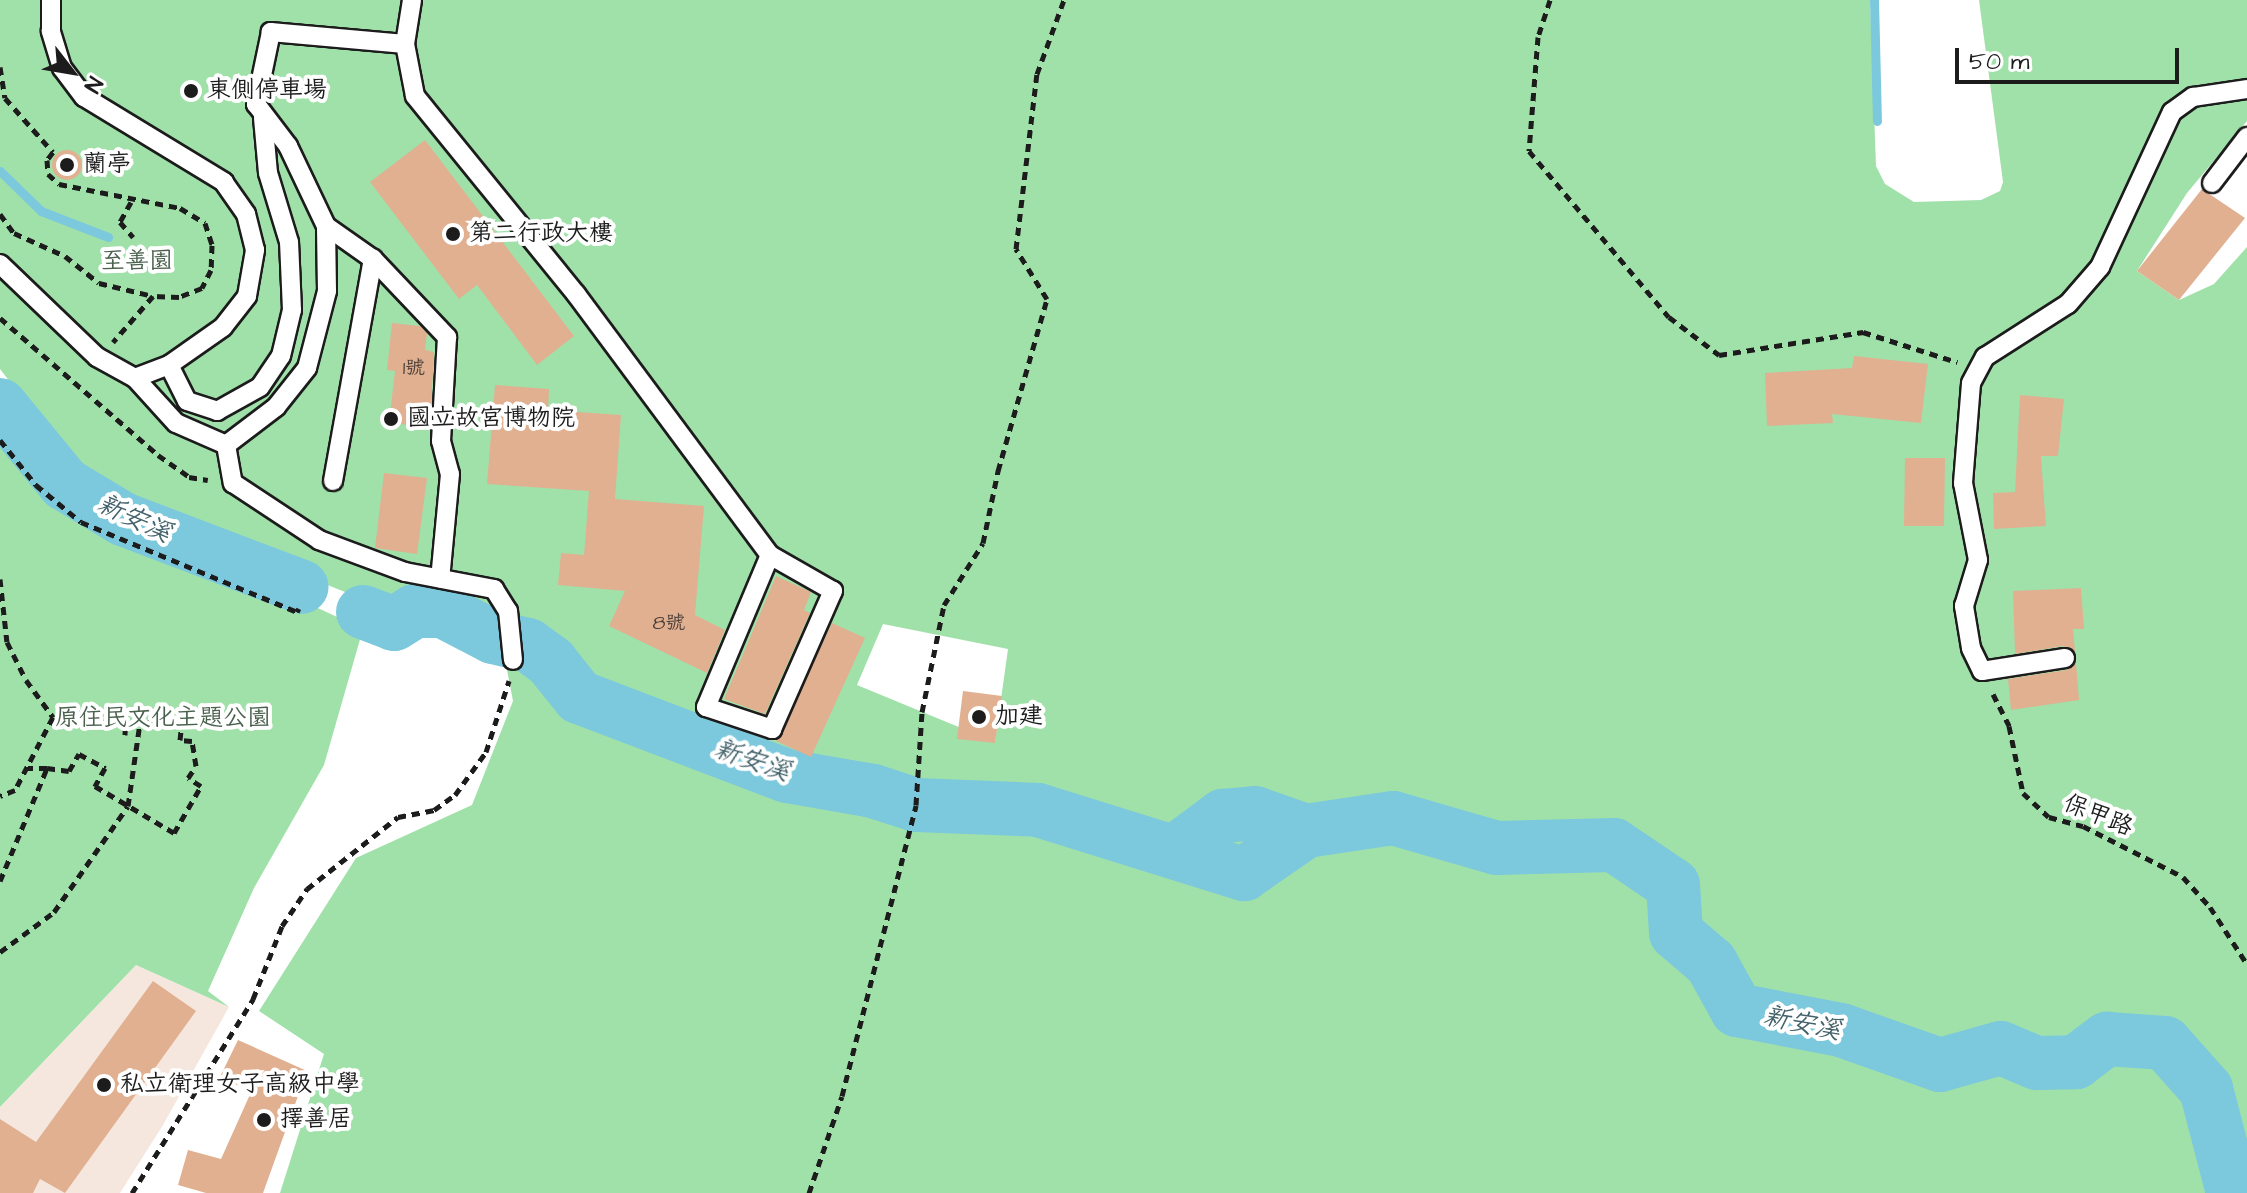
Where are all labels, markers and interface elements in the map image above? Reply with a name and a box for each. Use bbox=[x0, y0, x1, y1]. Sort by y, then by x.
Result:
north arrow bbox=[32, 32, 112, 112]
scale bar bbox=[1959, 32, 2183, 82]
text: 50 m bbox=[1969, 45, 2029, 79]
text: N bbox=[76, 71, 110, 99]
place label: 東側停車場 bbox=[207, 77, 327, 105]
marker: 東側停車場 bbox=[182, 82, 200, 100]
place label: 蘭亭 bbox=[83, 151, 131, 179]
marker: 蘭亭 bbox=[58, 156, 76, 174]
place label: 第二行政大樓 bbox=[469, 220, 613, 248]
marker: 第二行政大樓 bbox=[444, 225, 462, 243]
park label: 至善園 bbox=[101, 248, 173, 276]
house number: 1號 bbox=[403, 356, 425, 380]
place label: 國立故宮博物院 bbox=[407, 405, 575, 433]
marker: 國立故宮博物院 bbox=[382, 410, 400, 428]
water label: 新安溪 bbox=[92, 488, 176, 550]
house number: 8號 bbox=[653, 611, 685, 635]
place label: 加建 bbox=[995, 703, 1043, 731]
park label: 原住民文化主題公園 bbox=[55, 705, 271, 733]
marker: 加建 bbox=[970, 708, 988, 726]
water label: 新安溪 bbox=[710, 734, 794, 788]
street label: 保甲路 bbox=[2059, 789, 2137, 843]
water label: 新安溪 bbox=[1761, 1001, 1843, 1047]
place label: 私立衛理女子高級中學 bbox=[120, 1071, 360, 1099]
marker: 私立衛理女子高級中學 bbox=[95, 1076, 113, 1094]
place label: 擇善居 bbox=[280, 1106, 352, 1134]
marker: 擇善居 bbox=[255, 1111, 273, 1129]

